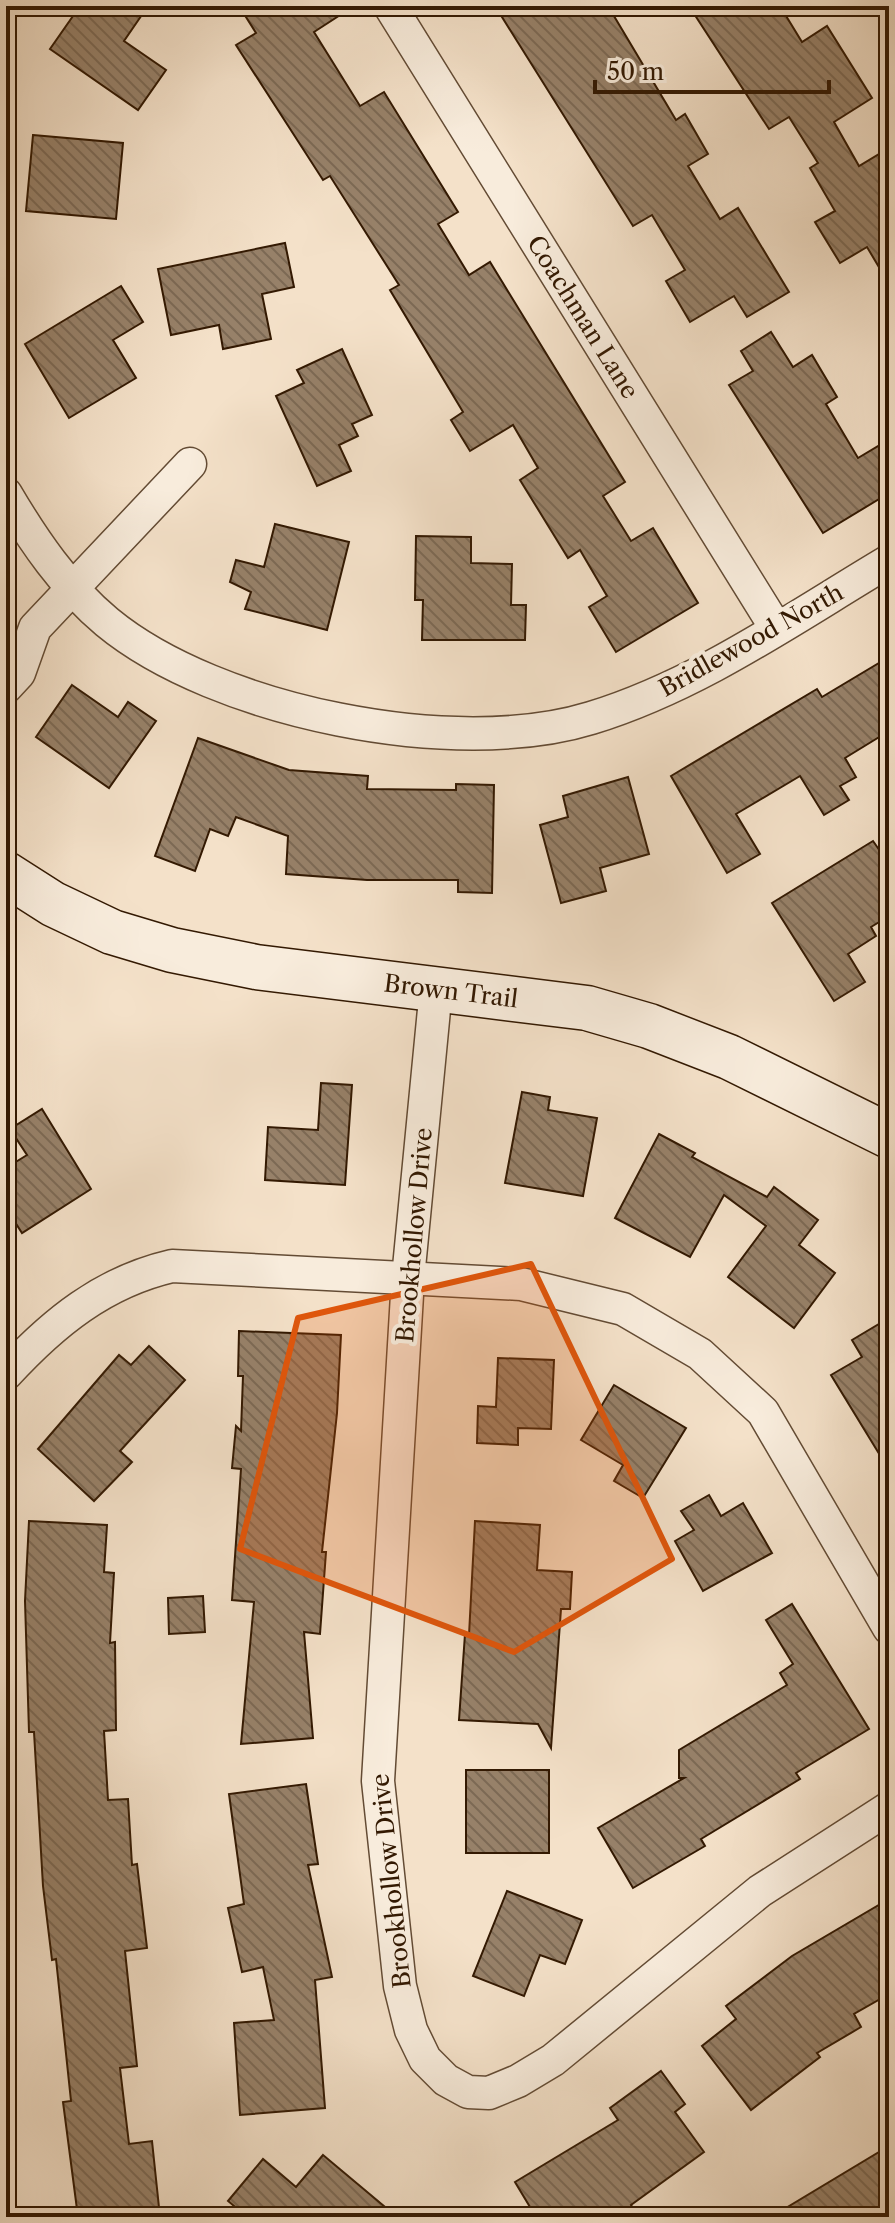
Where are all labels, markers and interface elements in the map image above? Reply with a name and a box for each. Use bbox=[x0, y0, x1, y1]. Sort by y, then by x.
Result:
scale bar bbox=[595, 44, 829, 94]
text: 50 m bbox=[607, 57, 664, 86]
street label: Coachman Lane bbox=[521, 230, 645, 404]
street label: Bridlewood North bbox=[654, 577, 848, 703]
street label: Brown Trail bbox=[382, 968, 520, 1014]
street label: Brookhollow Drive bbox=[390, 1126, 438, 1344]
street label: Brookhollow Drive bbox=[365, 1772, 417, 1990]

